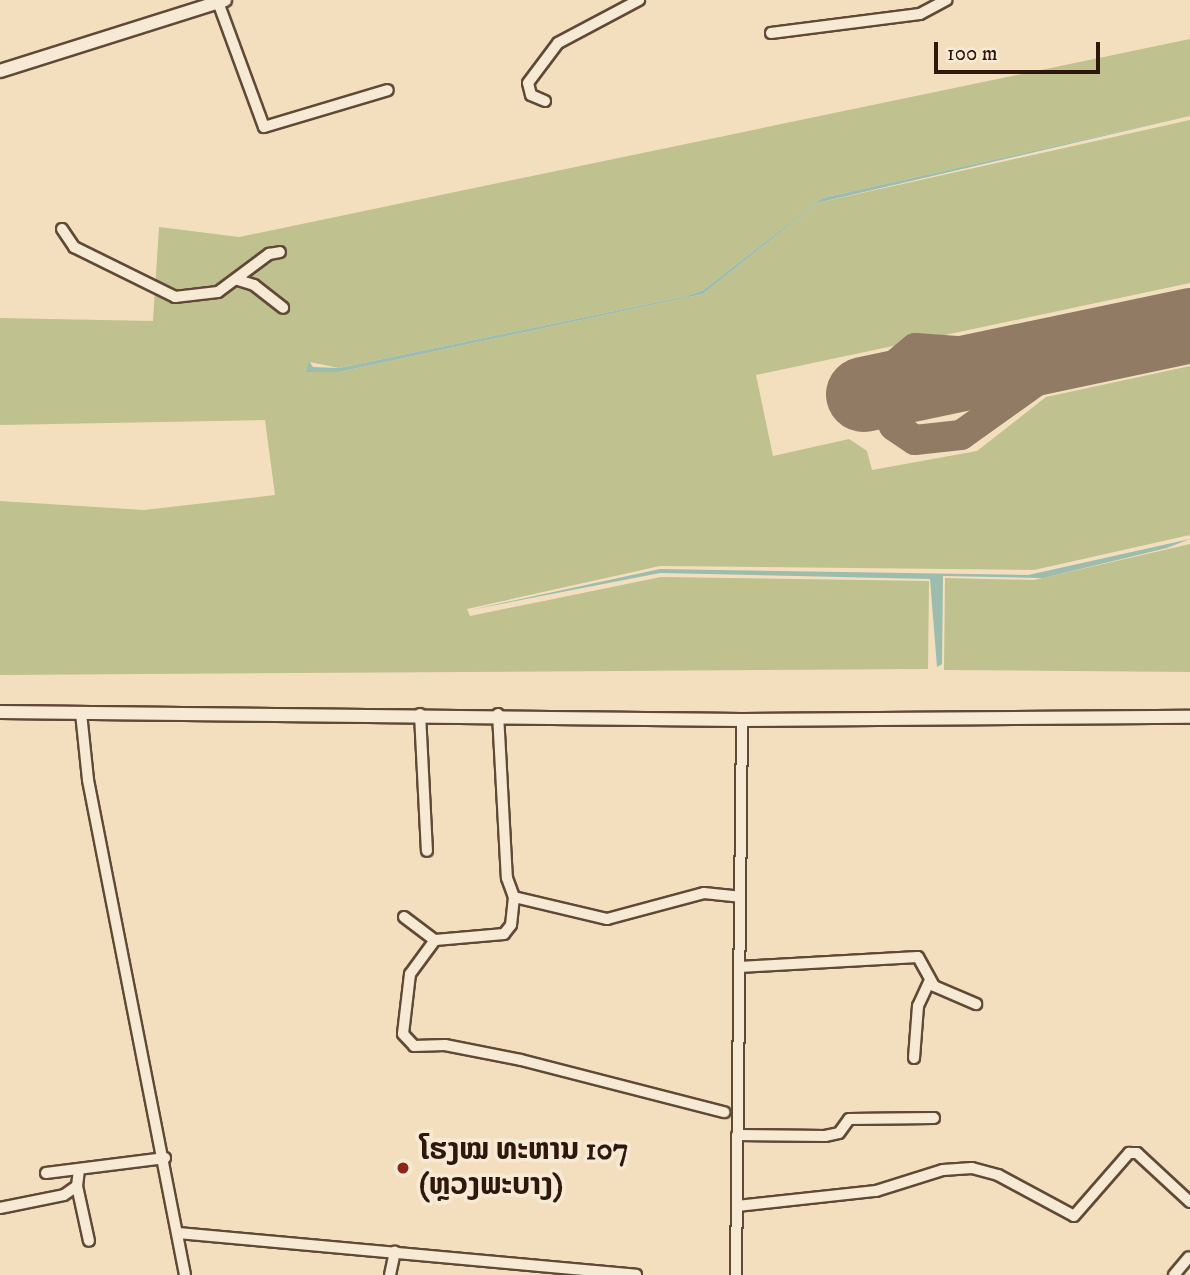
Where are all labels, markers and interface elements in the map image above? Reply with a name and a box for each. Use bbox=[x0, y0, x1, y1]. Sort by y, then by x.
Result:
scale bar bbox=[938, 28, 1104, 72]
text: 100 m bbox=[947, 41, 998, 67]
place label: ໂຮງໝ ທະຫານ 107 (ຫຼວງພະບາງ) bbox=[419, 1133, 628, 1204]
marker: ໂຮງໝ ທະຫານ 107 (ຫຼວງພະບາງ) bbox=[393, 1158, 413, 1178]

